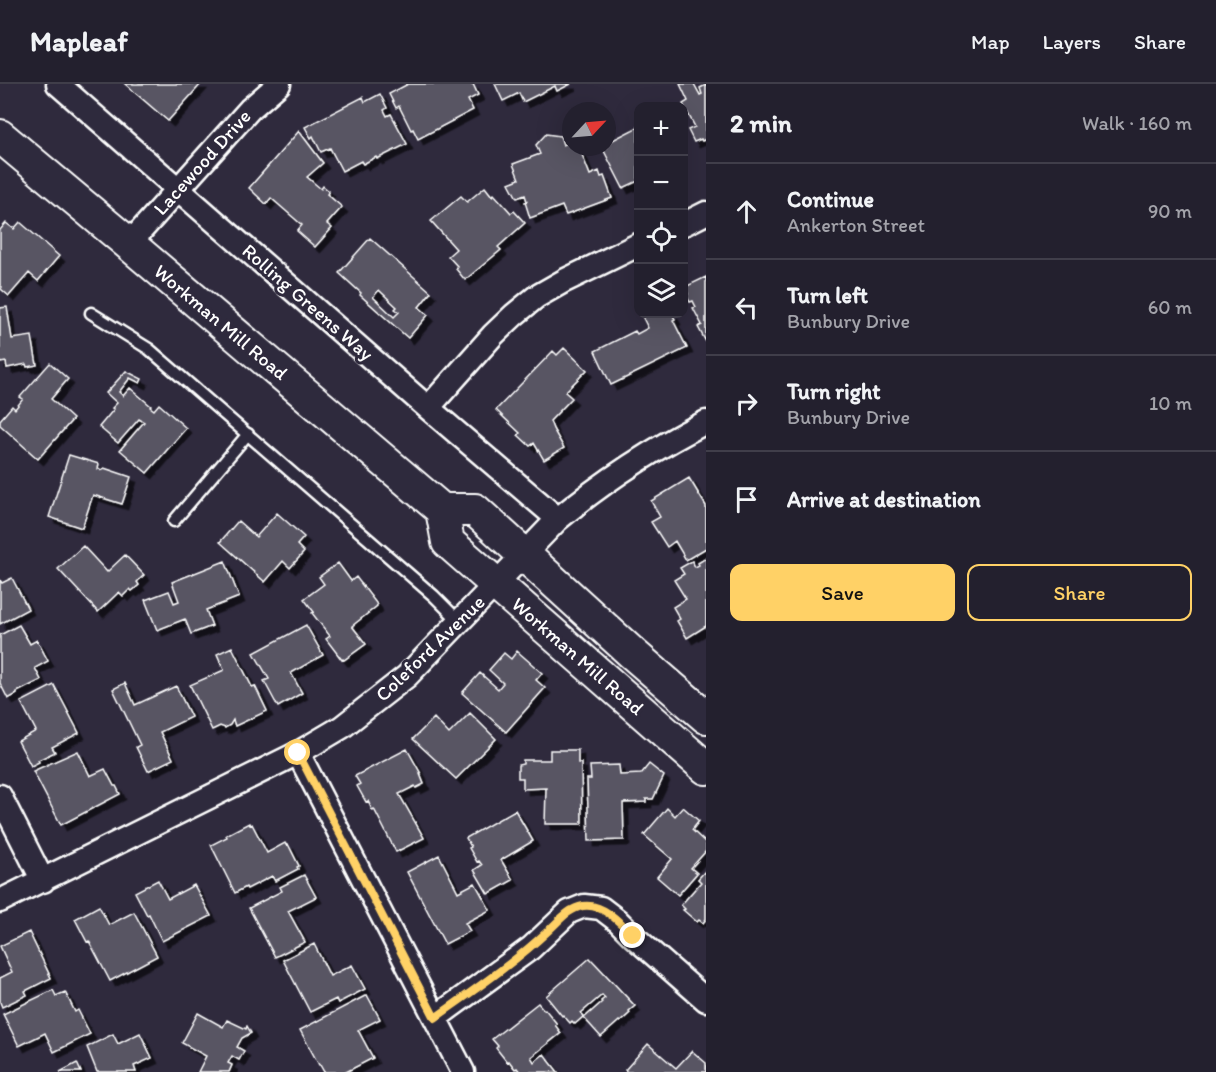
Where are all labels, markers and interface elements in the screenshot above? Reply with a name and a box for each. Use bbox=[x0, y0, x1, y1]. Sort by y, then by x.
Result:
text: Mapleaf bbox=[30, 24, 128, 58]
text: Map bbox=[971, 29, 1010, 54]
text: Layers bbox=[1043, 29, 1101, 54]
text: Share bbox=[1134, 29, 1186, 54]
north arrow bbox=[562, 102, 616, 156]
map controls bbox=[634, 102, 688, 318]
button: + bbox=[634, 102, 688, 156]
street label: Lacewood Drive bbox=[148, 104, 256, 220]
text: 2 min bbox=[730, 107, 792, 139]
text: Walk · 160 m bbox=[1082, 111, 1192, 135]
button: − bbox=[634, 156, 688, 210]
text: Continue bbox=[787, 186, 874, 213]
icon: ahead bbox=[730, 195, 763, 228]
text: 90 m bbox=[1148, 199, 1192, 223]
button: locate bbox=[634, 210, 688, 264]
text: Ankerton Street bbox=[787, 213, 925, 237]
street label: Rolling Greens Way bbox=[237, 238, 379, 366]
street label: Workman Mill Road bbox=[149, 259, 293, 385]
button: layers bbox=[634, 264, 688, 318]
text: Turn left bbox=[787, 282, 868, 309]
icon: left bbox=[730, 291, 763, 324]
text: 60 m bbox=[1148, 295, 1192, 319]
text: Bunbury Drive bbox=[787, 309, 910, 333]
text: Turn right bbox=[787, 378, 881, 405]
icon: right bbox=[730, 387, 763, 420]
text: 10 m bbox=[1149, 391, 1192, 415]
text: Bunbury Drive bbox=[787, 405, 910, 429]
icon: arrive bbox=[730, 483, 763, 516]
text: Arrive at destination bbox=[787, 486, 981, 513]
button: Save bbox=[730, 564, 955, 621]
button: Share bbox=[967, 564, 1192, 621]
street label: Coleford Avenue bbox=[370, 590, 490, 706]
street label: Workman Mill Road bbox=[507, 592, 649, 720]
route start bbox=[284, 739, 310, 765]
route end bbox=[619, 922, 645, 948]

